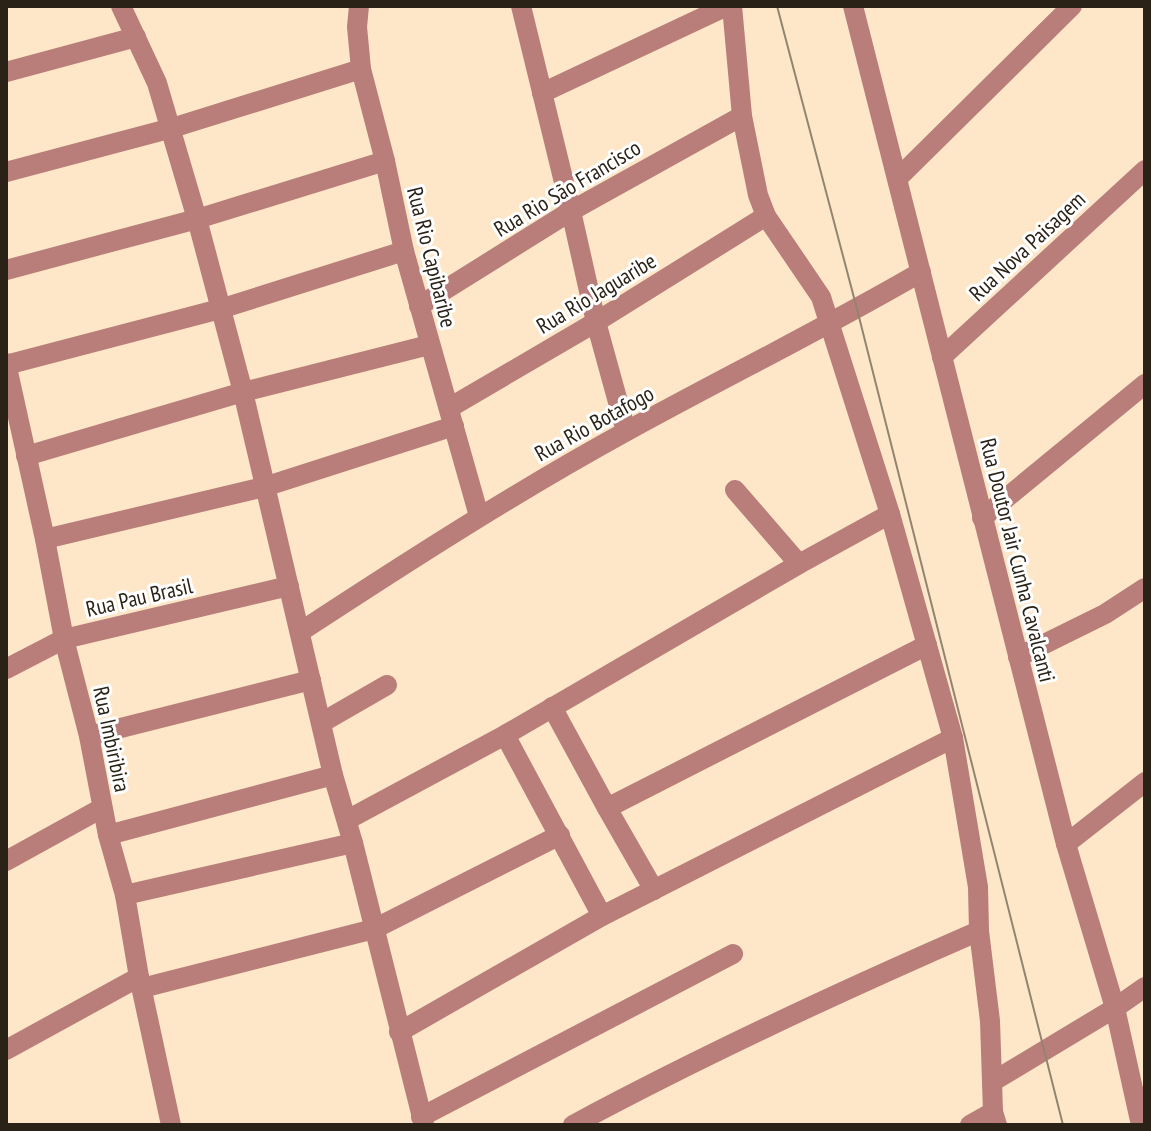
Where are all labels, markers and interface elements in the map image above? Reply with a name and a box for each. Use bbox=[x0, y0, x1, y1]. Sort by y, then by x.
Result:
street label: Rua Rio São Francisco bbox=[489, 133, 645, 243]
street label: Rua Rio Capibaribe bbox=[401, 184, 463, 330]
street label: Rua Nova Paisagem bbox=[963, 185, 1091, 307]
street label: Rua Rio Jaguaribe bbox=[531, 246, 661, 340]
street label: Rua Rio Botafogo bbox=[530, 379, 658, 467]
street label: Rua Doutor Jair Cunha Cavalcanti bbox=[974, 435, 1062, 685]
street label: Rua Pau Brasil bbox=[83, 571, 196, 623]
street label: Rua Imbiribira bbox=[87, 684, 137, 794]

